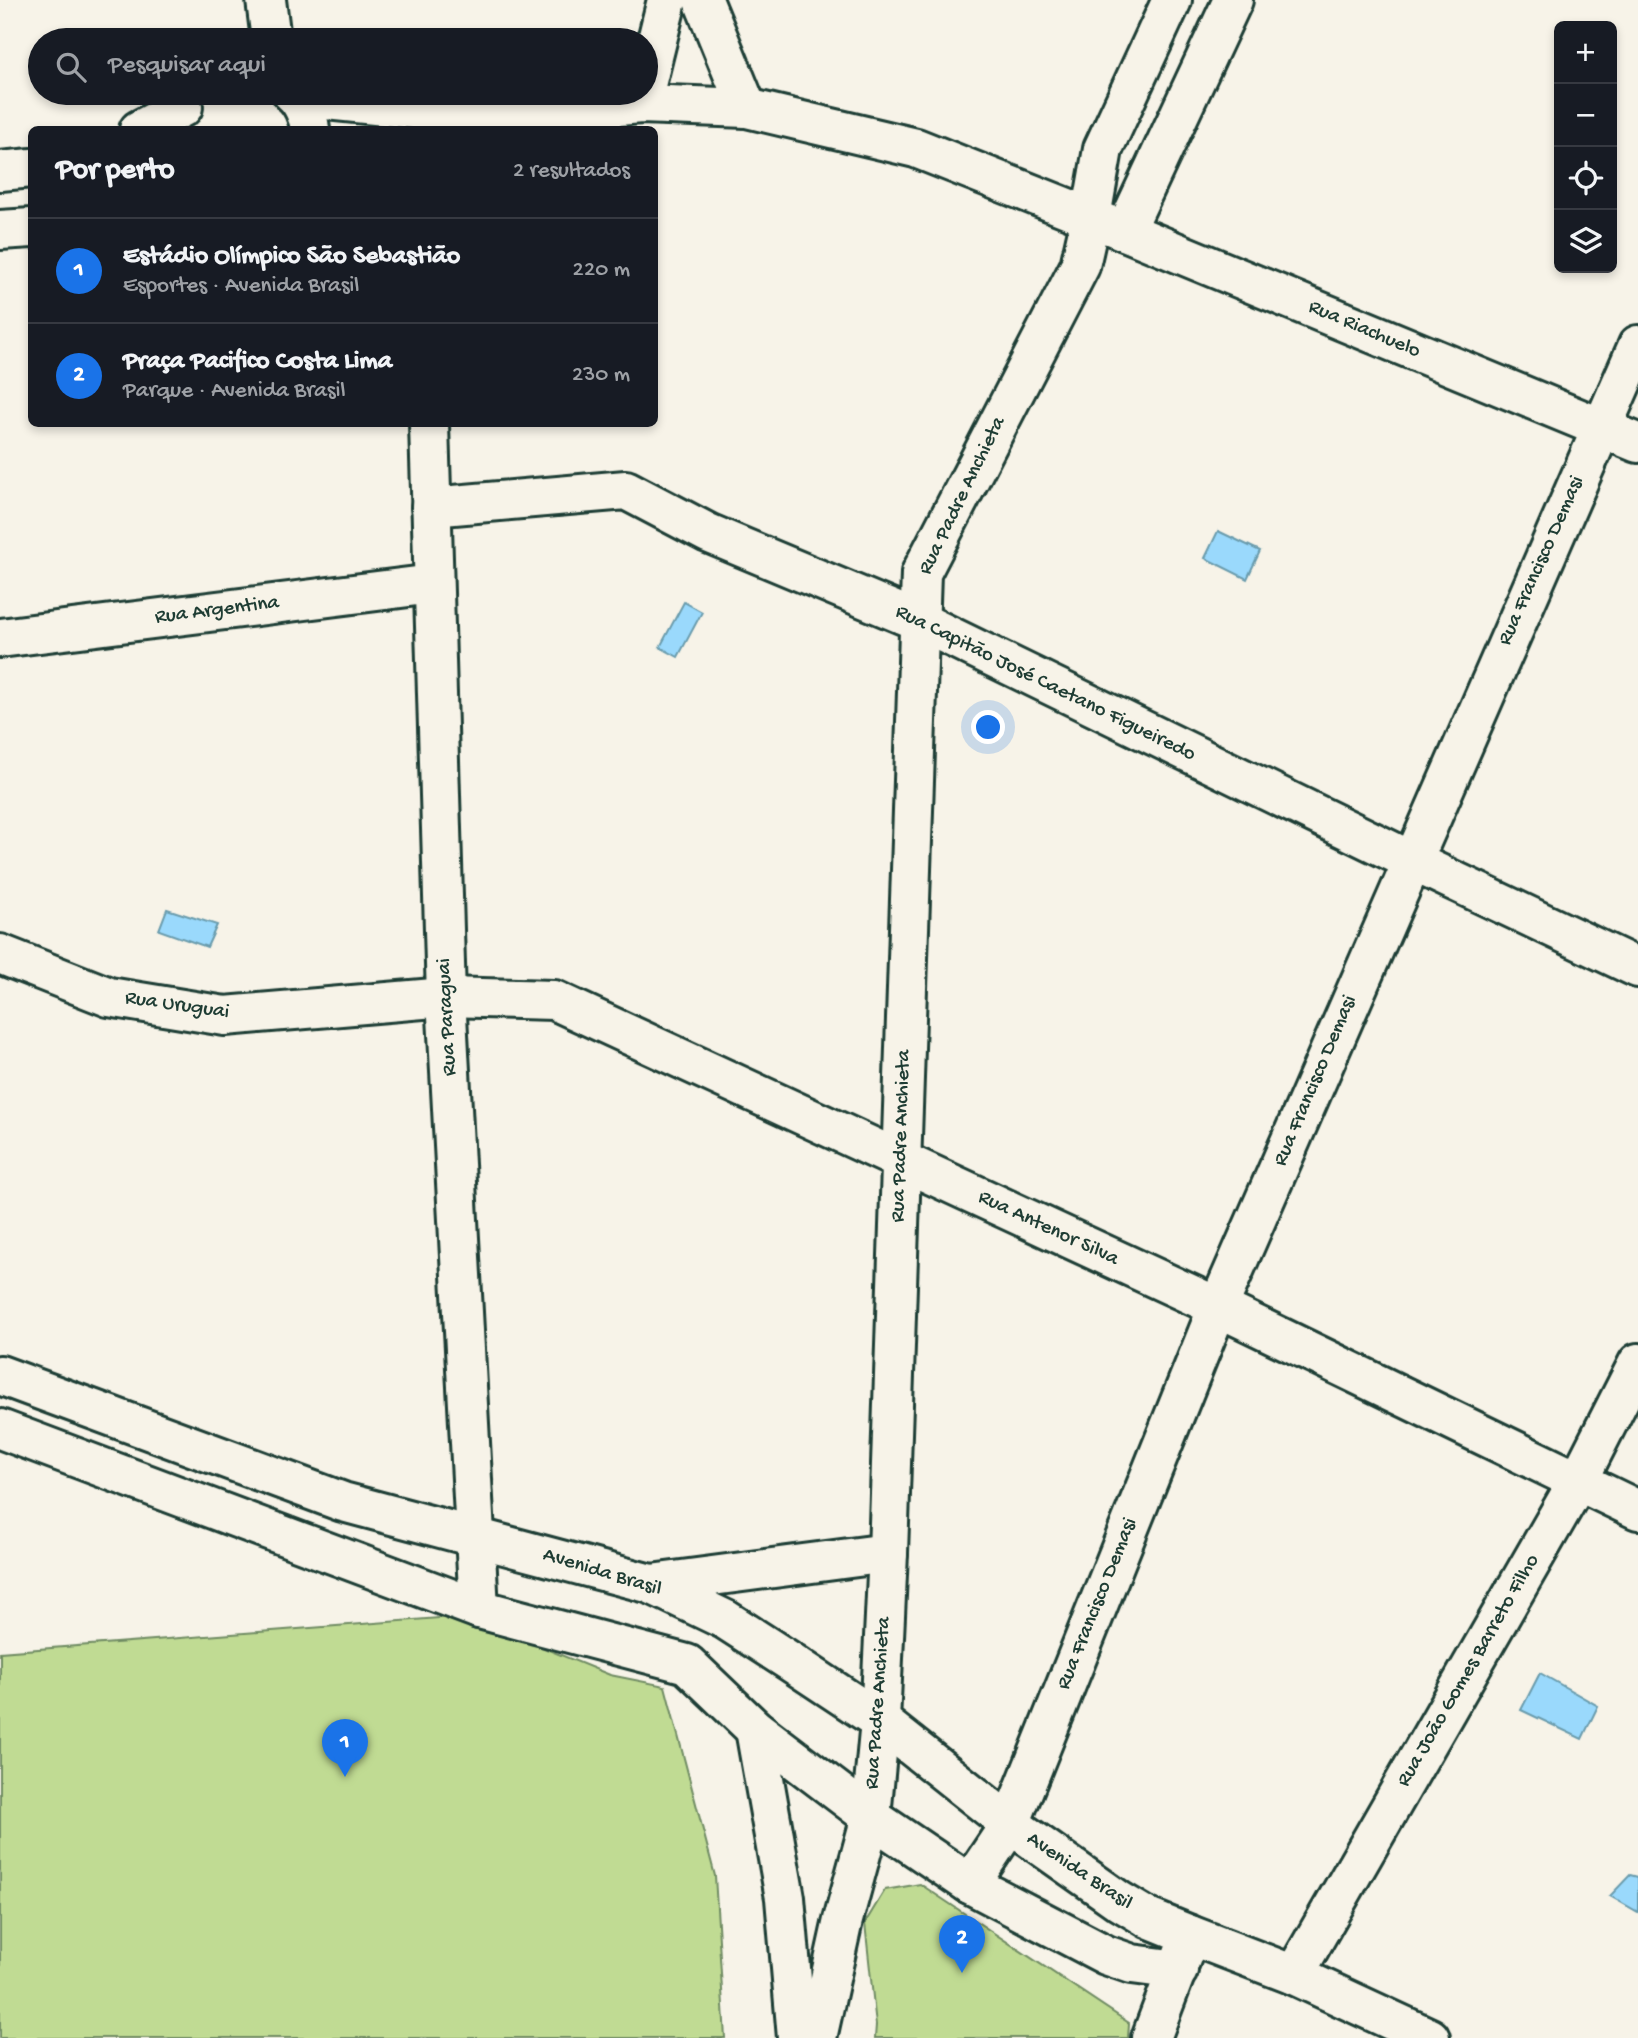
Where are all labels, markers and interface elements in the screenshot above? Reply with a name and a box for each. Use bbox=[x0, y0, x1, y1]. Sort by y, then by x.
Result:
map controls bbox=[1554, 21, 1617, 273]
button: + bbox=[1554, 21, 1617, 84]
search box bbox=[28, 28, 658, 105]
icon: search bbox=[52, 48, 90, 86]
text: Pesquisar aqui bbox=[108, 51, 266, 82]
button: − bbox=[1554, 84, 1617, 147]
button: locate bbox=[1554, 147, 1617, 210]
text: Por perto bbox=[56, 154, 175, 189]
text: 2 resultados bbox=[513, 158, 630, 185]
button: layers bbox=[1554, 210, 1617, 273]
text: Estádio Olímpico São Sebastião bbox=[123, 242, 460, 273]
text: 1 bbox=[74, 257, 84, 284]
text: 220 m bbox=[573, 257, 630, 284]
text: Esportes · Avenida Brasil bbox=[123, 273, 359, 300]
street label: Rua Riachuelo bbox=[1304, 295, 1424, 365]
text: Praça Pacifico Costa Lima bbox=[123, 347, 392, 378]
text: 2 bbox=[73, 362, 85, 389]
text: 230 m bbox=[572, 362, 630, 389]
text: Parque · Avenida Brasil bbox=[123, 378, 346, 405]
street label: Rua Padre Anchieta bbox=[914, 412, 1013, 579]
street label: Rua Francisco Demasi bbox=[1493, 472, 1591, 650]
street label: Rua Argentina bbox=[154, 591, 282, 631]
street label: Rua Capitão José Caetano Figueiredo bbox=[891, 600, 1199, 768]
your location bbox=[971, 710, 1005, 744]
street label: Rua Paraguai bbox=[432, 958, 464, 1076]
street label: Rua Uruguai bbox=[123, 986, 231, 1026]
street label: Rua Francisco Demasi bbox=[1269, 992, 1363, 1170]
street label: Rua Padre Anchieta bbox=[886, 1048, 918, 1223]
street label: Rua Antenor Silva bbox=[974, 1185, 1124, 1273]
street label: Rua Francisco Demasi bbox=[1052, 1514, 1144, 1694]
street label: Avenida Brasil bbox=[540, 1543, 664, 1603]
street label: Rua João Gomes Barreto Filho bbox=[1392, 1550, 1546, 1792]
street label: Rua Padre Anchieta bbox=[861, 1615, 898, 1790]
pin: 1 bbox=[322, 1719, 368, 1777]
street label: Avenida Brasil bbox=[1021, 1827, 1137, 1917]
pin: 2 bbox=[939, 1915, 985, 1973]

